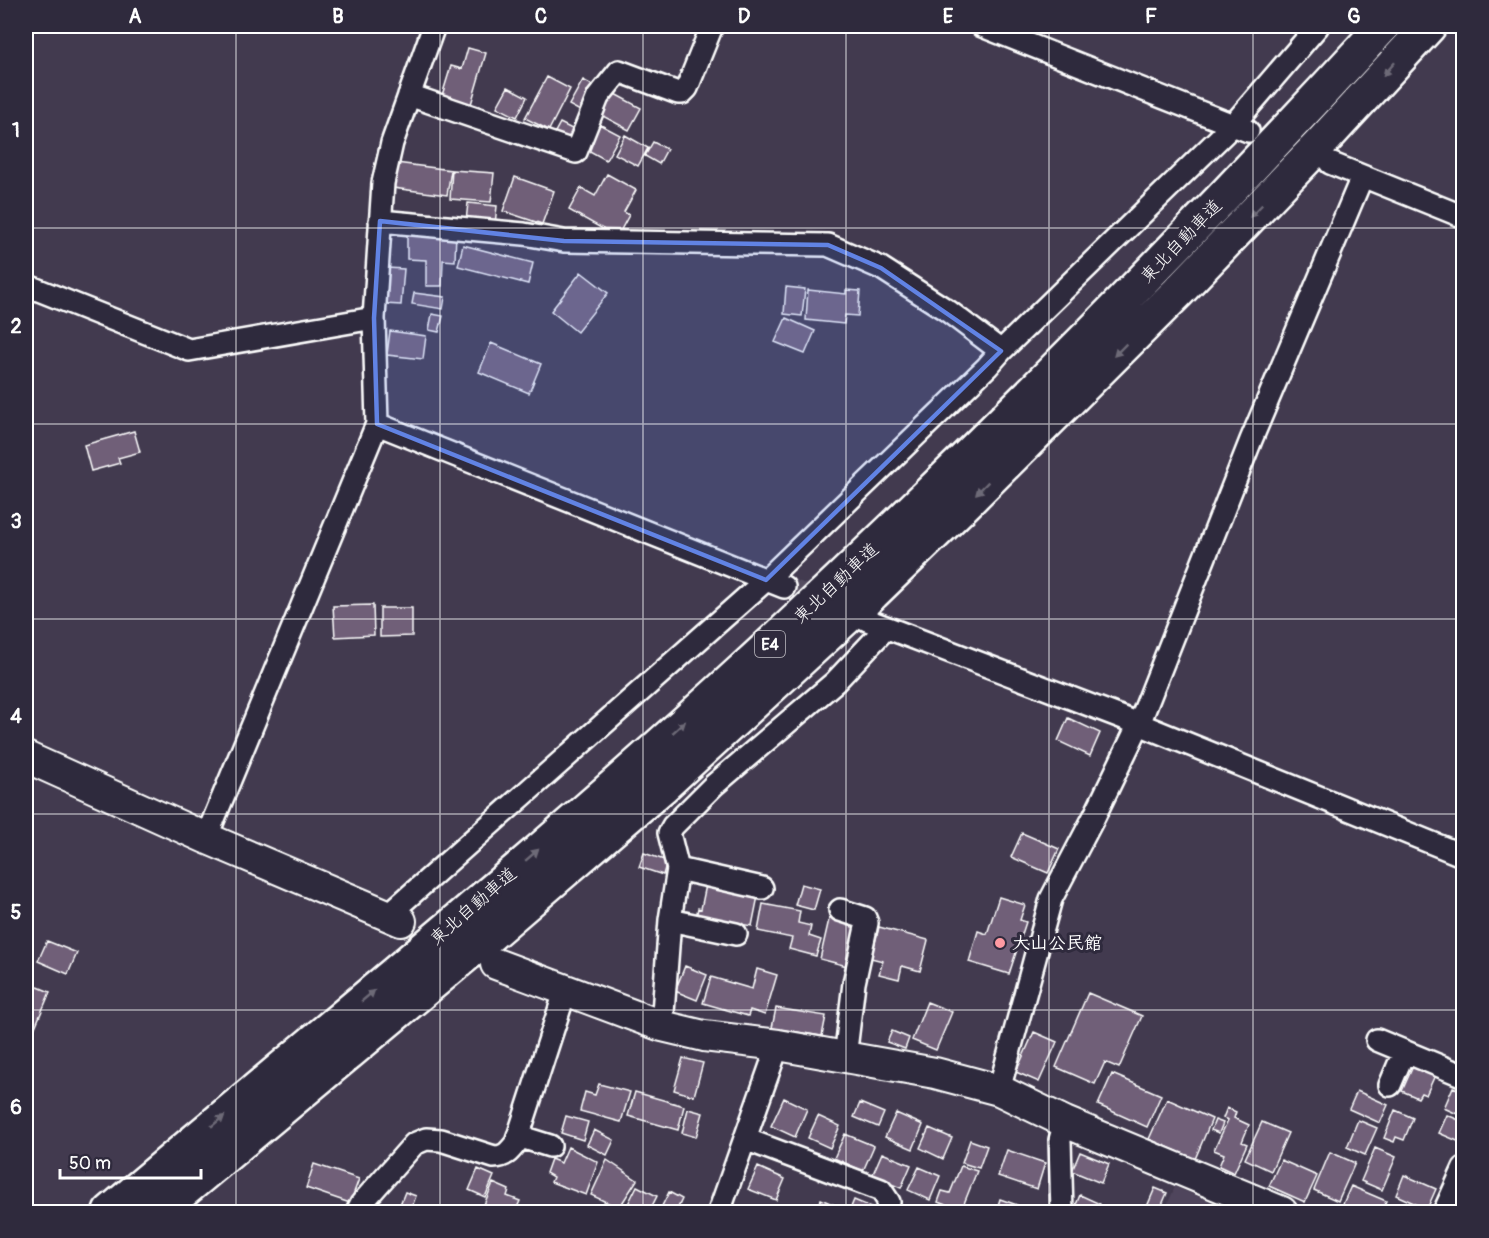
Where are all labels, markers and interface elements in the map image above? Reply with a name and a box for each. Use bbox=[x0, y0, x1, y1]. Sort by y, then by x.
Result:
text: A bbox=[129, 4, 142, 29]
text: B bbox=[332, 4, 344, 29]
text: C bbox=[535, 4, 547, 29]
text: D bbox=[738, 4, 751, 29]
text: E bbox=[943, 4, 954, 29]
text: F bbox=[1145, 4, 1157, 29]
text: G bbox=[1347, 4, 1361, 29]
one-way arrow bbox=[1382, 61, 1396, 76]
text: 1 bbox=[12, 118, 20, 143]
street label: 東北自動車道 bbox=[1136, 195, 1227, 288]
one-way arrow bbox=[1249, 203, 1263, 218]
text: 2 bbox=[10, 314, 22, 339]
one-way arrow bbox=[1113, 343, 1127, 357]
one-way arrow bbox=[974, 481, 989, 495]
text: 3 bbox=[10, 509, 22, 534]
street label: 東北自動車道 bbox=[789, 538, 884, 629]
road number: E4 bbox=[755, 631, 785, 657]
text: 4 bbox=[10, 704, 22, 729]
one-way arrow bbox=[671, 721, 686, 734]
one-way arrow bbox=[525, 848, 540, 862]
street label: 東北自動車道 bbox=[425, 862, 522, 950]
text: 5 bbox=[11, 900, 22, 925]
place label: 大山公民館 bbox=[1012, 932, 1102, 955]
marker: 大山公民館 bbox=[993, 936, 1007, 950]
one-way arrow bbox=[360, 989, 376, 1002]
text: 6 bbox=[10, 1095, 22, 1120]
one-way arrow bbox=[211, 1115, 226, 1127]
scale bar bbox=[60, 1142, 201, 1180]
text: 50 m bbox=[69, 1152, 111, 1175]

